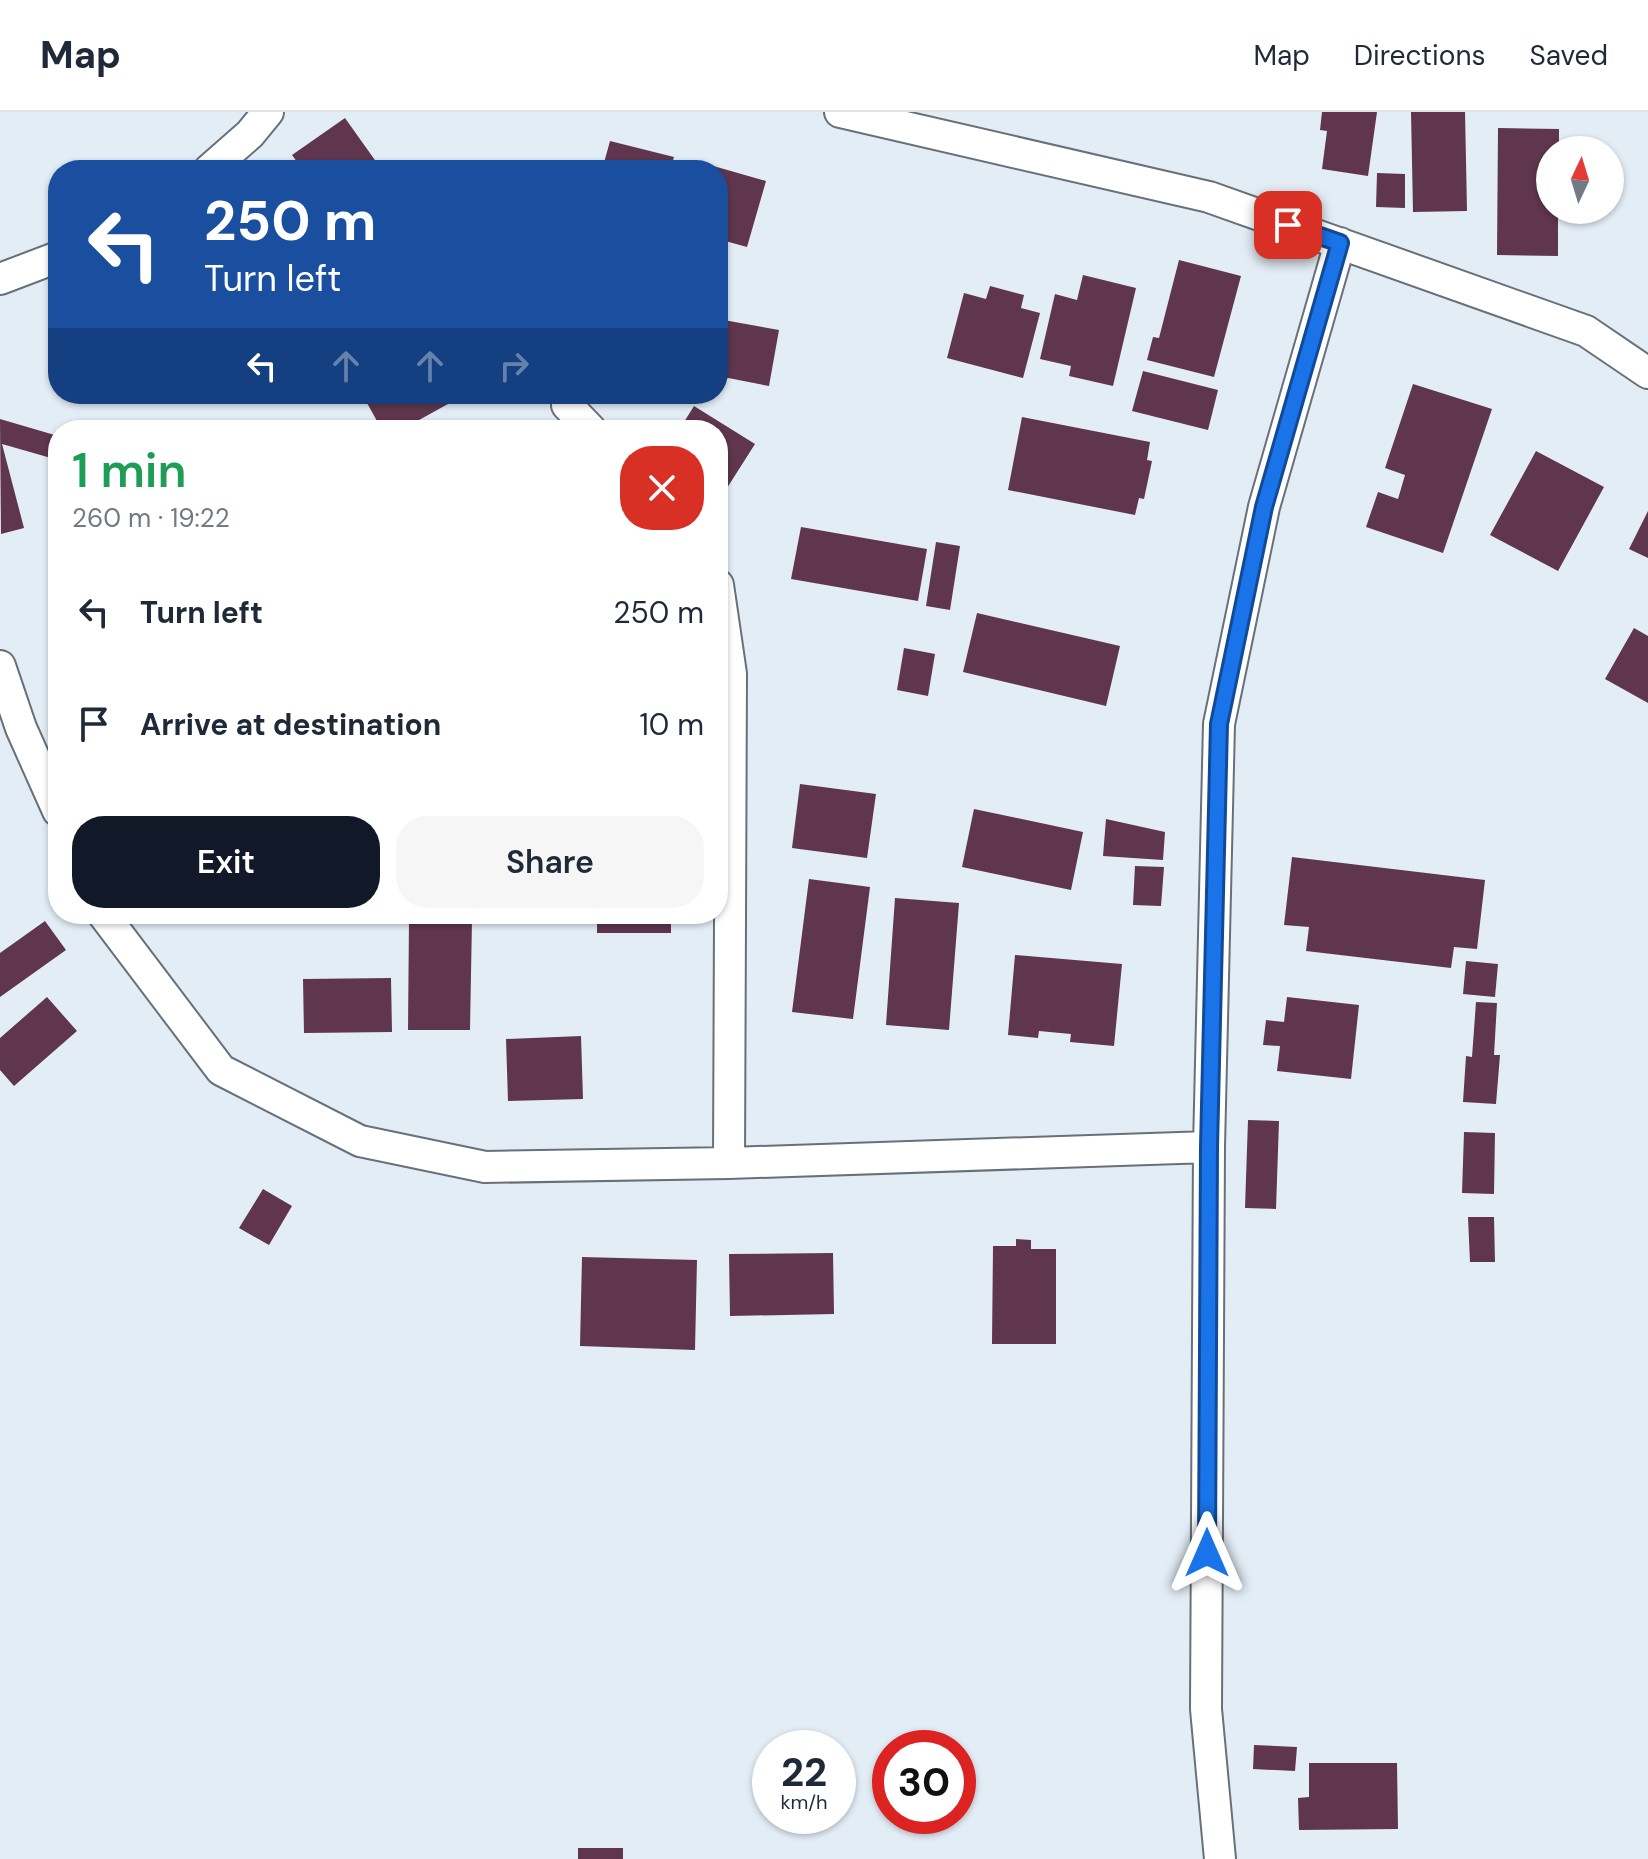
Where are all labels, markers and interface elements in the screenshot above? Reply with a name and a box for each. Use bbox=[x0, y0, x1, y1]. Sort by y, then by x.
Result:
text: Map bbox=[40, 30, 121, 80]
text: Map bbox=[1253, 37, 1310, 74]
text: Directions bbox=[1354, 37, 1486, 74]
text: Saved bbox=[1530, 37, 1608, 74]
north arrow bbox=[1536, 136, 1624, 224]
map controls bbox=[1536, 136, 1624, 224]
text: 250 m bbox=[204, 184, 376, 257]
pin bbox=[1254, 191, 1322, 259]
icon: left bbox=[72, 192, 176, 296]
icon: arrive bbox=[1266, 203, 1310, 247]
text: Turn left bbox=[204, 255, 341, 302]
icon: left bbox=[240, 344, 284, 388]
icon: ahead bbox=[324, 344, 368, 388]
icon: ahead bbox=[408, 344, 452, 388]
icon: right bbox=[492, 344, 536, 388]
text: 1 min bbox=[72, 439, 187, 502]
button: close bbox=[620, 446, 704, 530]
text: 260 m · 19:22 bbox=[72, 501, 230, 535]
icon: left bbox=[72, 590, 116, 634]
text: Turn left bbox=[140, 593, 263, 632]
text: 250 m bbox=[613, 593, 704, 632]
icon: arrive bbox=[72, 702, 116, 746]
text: Arrive at destination bbox=[140, 705, 441, 744]
text: 10 m bbox=[639, 705, 704, 744]
button: Exit bbox=[72, 816, 380, 908]
button: Share bbox=[396, 816, 704, 908]
position arrow bbox=[1165, 1511, 1249, 1595]
speed limit sign: 30 bbox=[872, 1730, 976, 1834]
text: 22 bbox=[781, 1746, 827, 1798]
text: km/h bbox=[780, 1789, 828, 1815]

